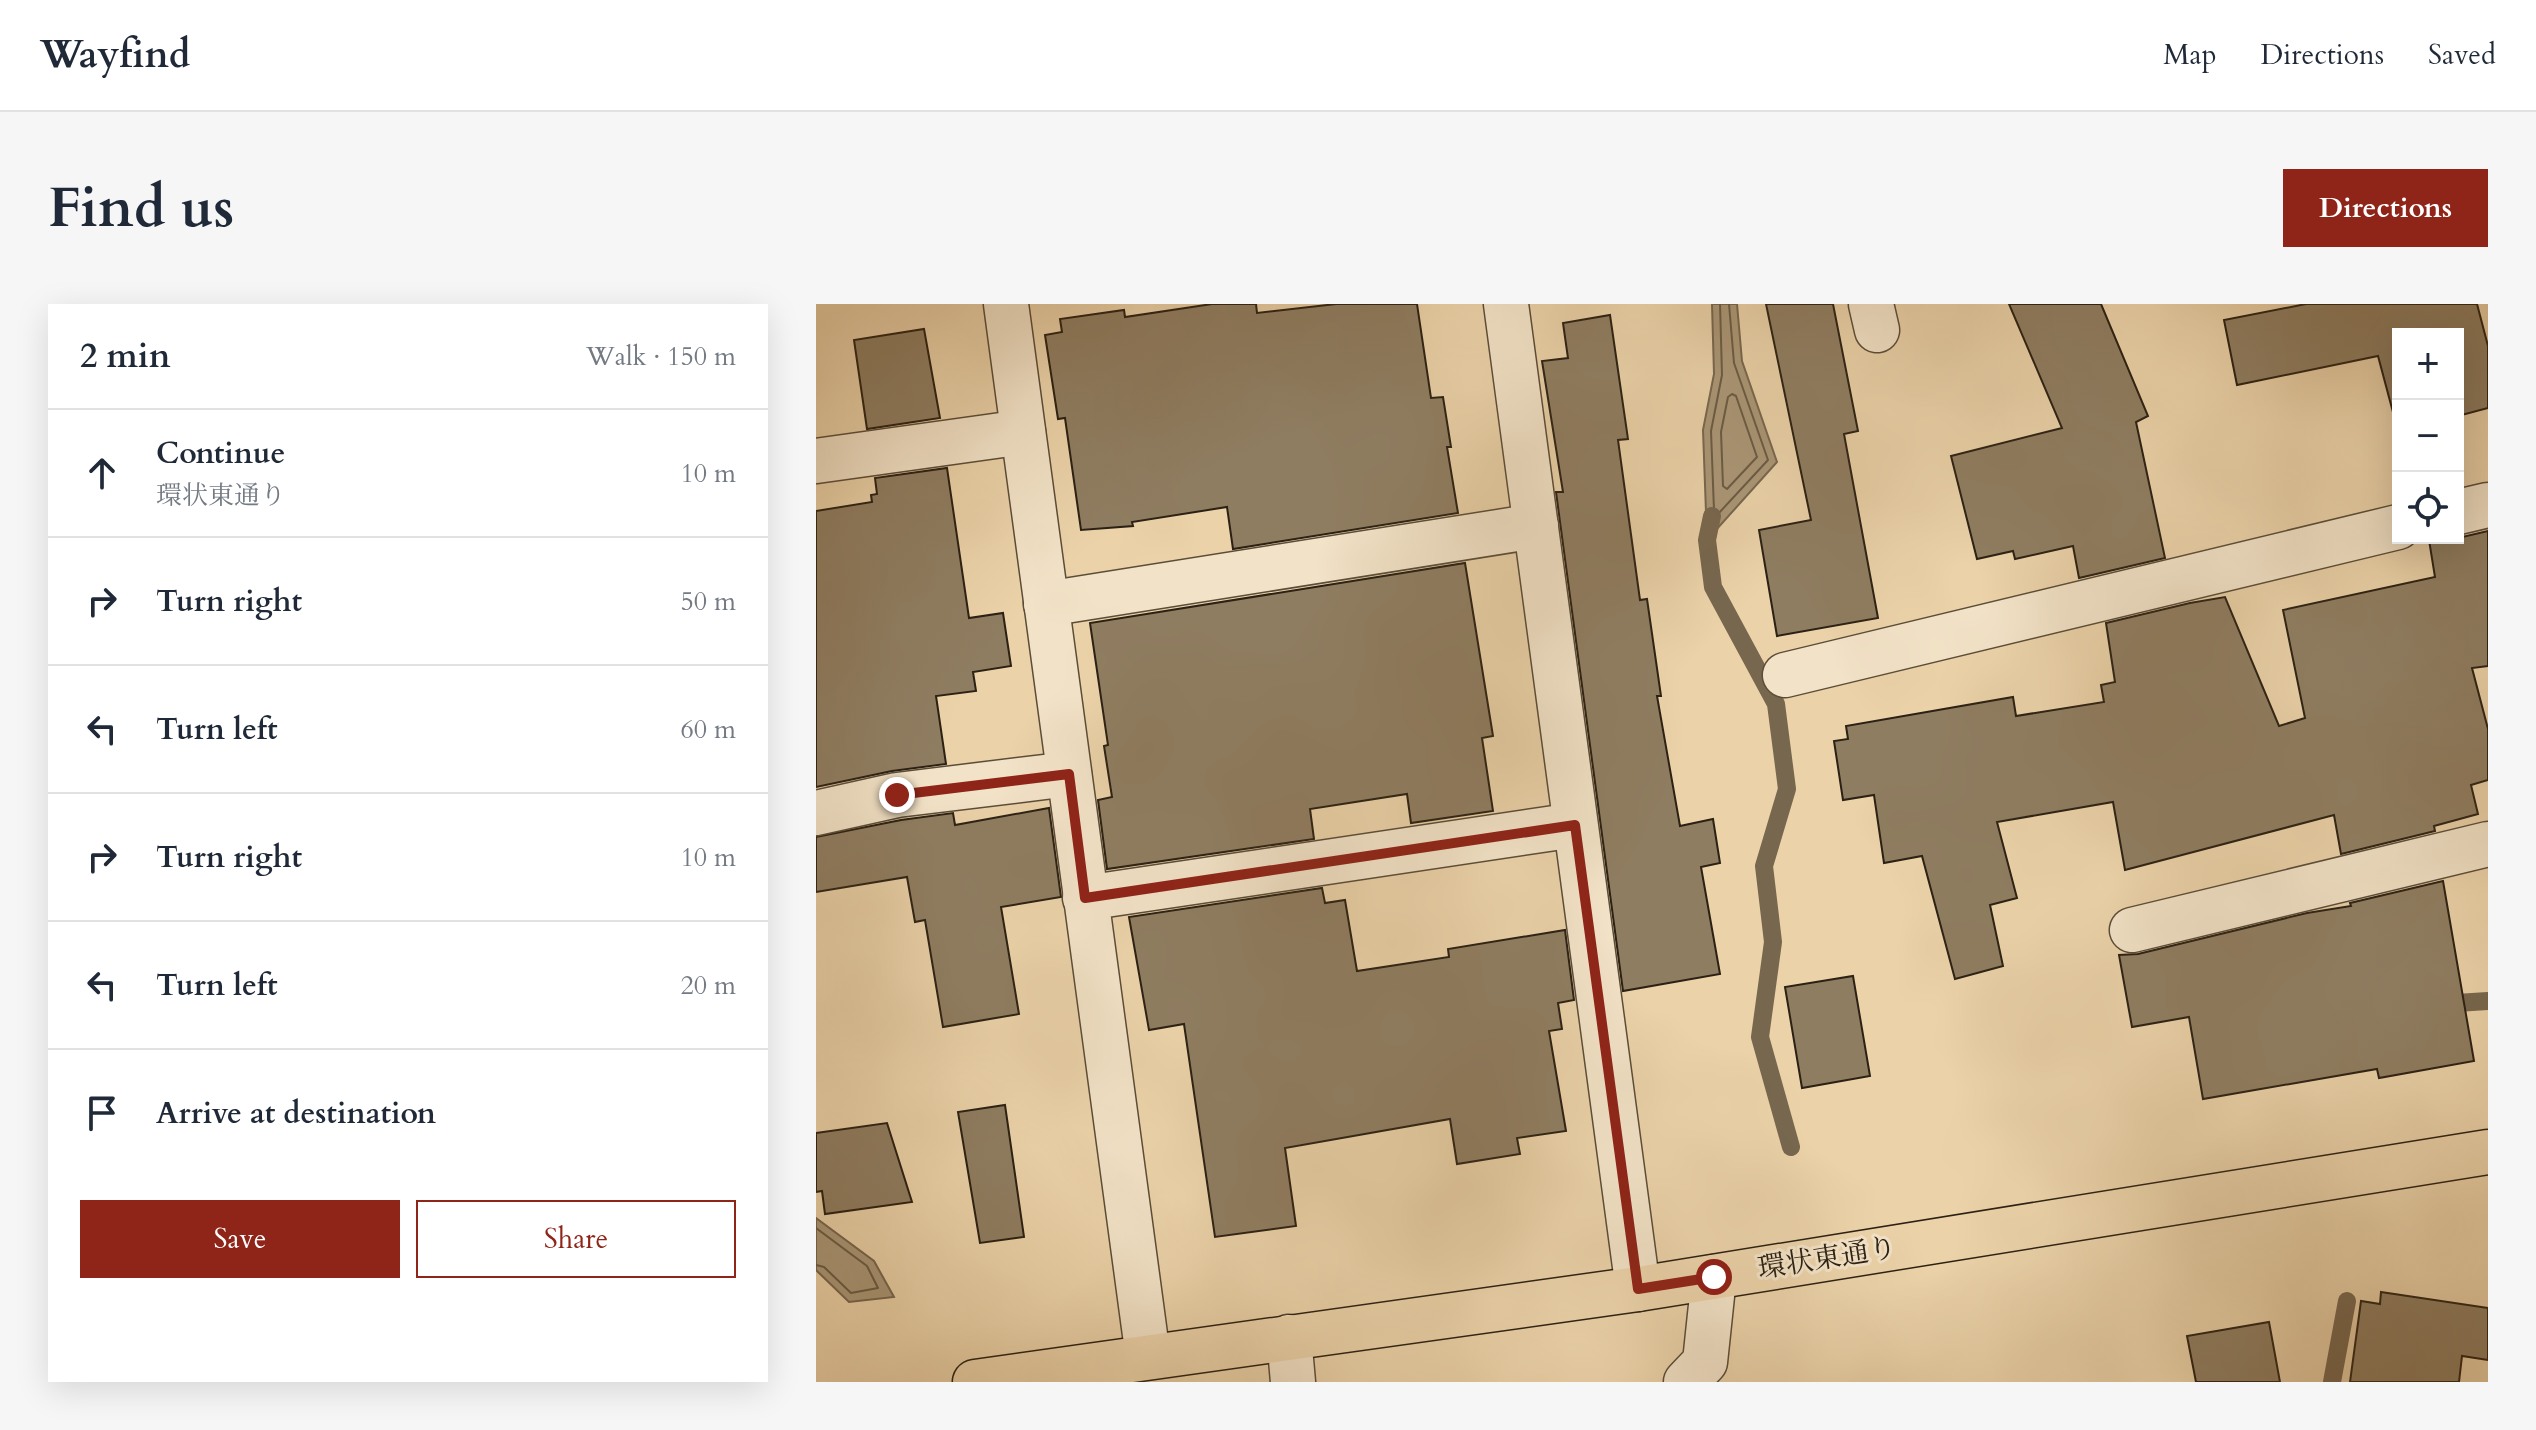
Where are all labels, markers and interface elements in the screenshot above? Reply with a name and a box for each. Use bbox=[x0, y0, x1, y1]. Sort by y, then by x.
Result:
text: Wayfind bbox=[40, 29, 190, 81]
text: Map bbox=[2163, 36, 2217, 74]
text: Directions bbox=[2261, 36, 2384, 74]
text: Saved bbox=[2428, 36, 2496, 74]
button: Directions bbox=[2283, 169, 2488, 247]
text: Find us bbox=[48, 171, 234, 246]
map controls bbox=[2392, 328, 2464, 544]
button: + bbox=[2392, 328, 2464, 400]
text: 2 min bbox=[80, 333, 171, 379]
text: Walk · 150 m bbox=[586, 339, 736, 374]
button: − bbox=[2392, 400, 2464, 472]
text: Continue bbox=[156, 433, 285, 474]
icon: ahead bbox=[80, 451, 124, 495]
text: 10 m bbox=[680, 456, 736, 491]
button: locate bbox=[2392, 472, 2464, 544]
text: 環状東通り bbox=[156, 478, 286, 513]
icon: right bbox=[80, 579, 124, 623]
text: Turn right bbox=[156, 581, 302, 622]
text: 50 m bbox=[680, 584, 736, 619]
icon: left bbox=[80, 707, 124, 751]
text: Turn left bbox=[156, 709, 278, 750]
text: 60 m bbox=[680, 712, 736, 747]
route end bbox=[879, 777, 915, 813]
icon: right bbox=[80, 835, 124, 879]
text: Turn right bbox=[156, 837, 302, 878]
text: 10 m bbox=[680, 840, 736, 875]
icon: left bbox=[80, 963, 124, 1007]
text: Turn left bbox=[156, 965, 278, 1006]
text: 20 m bbox=[680, 968, 736, 1003]
icon: arrive bbox=[80, 1091, 124, 1135]
text: Arrive at destination bbox=[156, 1093, 436, 1134]
button: Save bbox=[80, 1200, 400, 1278]
button: Share bbox=[416, 1200, 736, 1278]
street label: 環状東通り bbox=[1755, 1228, 1899, 1288]
route start bbox=[1696, 1259, 1732, 1295]

